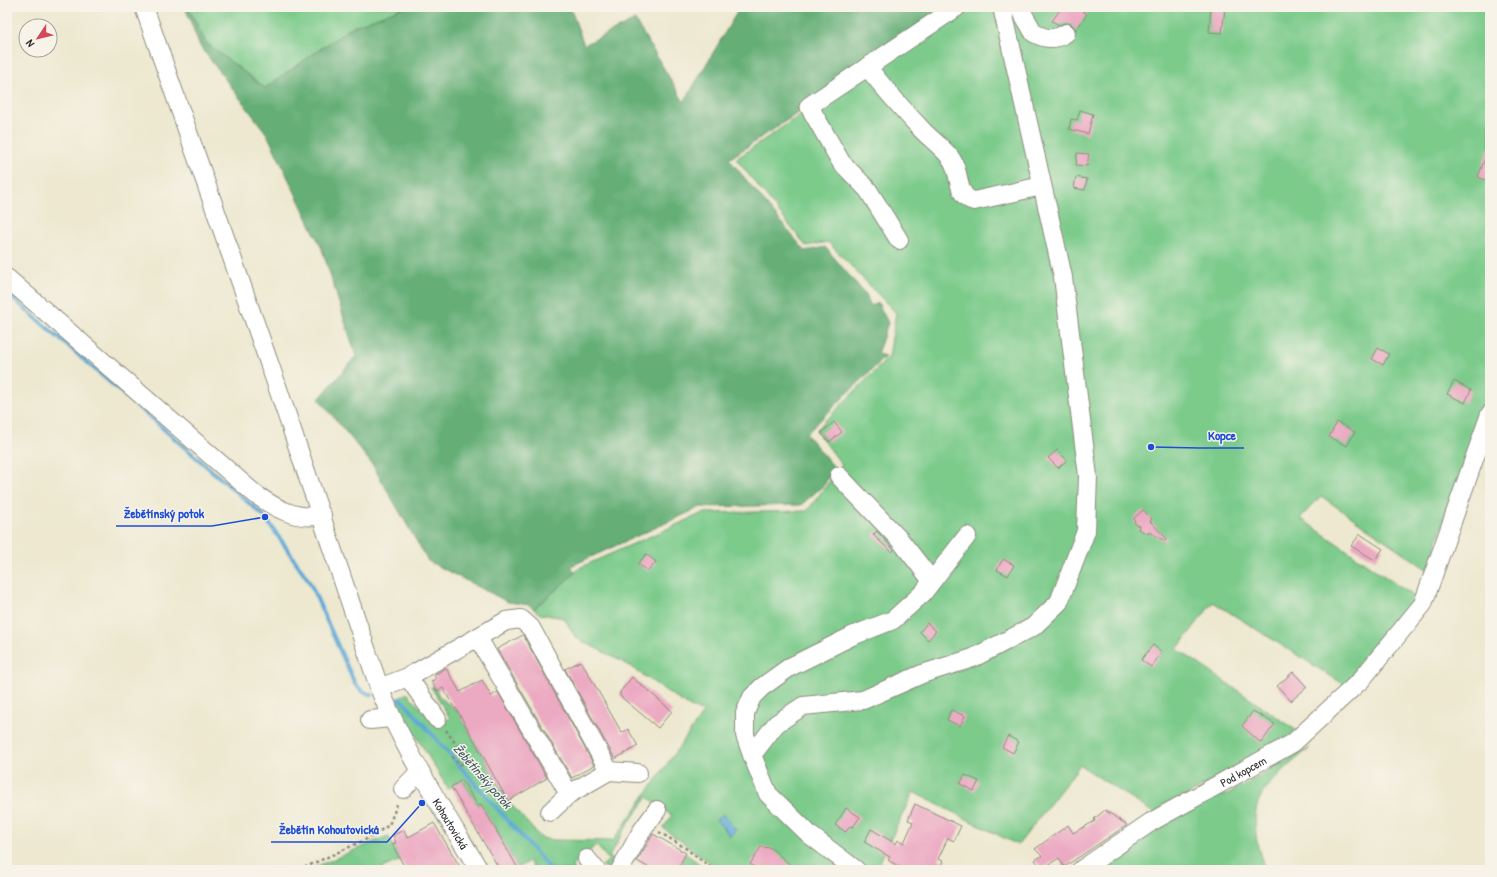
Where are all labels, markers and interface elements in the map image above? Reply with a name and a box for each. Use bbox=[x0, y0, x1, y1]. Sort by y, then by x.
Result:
north arrow bbox=[18, 18, 58, 58]
text: N bbox=[22, 37, 37, 50]
callout: Kopce bbox=[1200, 423, 1244, 448]
text: Kopce bbox=[1208, 426, 1237, 445]
callout: Žebětínský potok bbox=[116, 501, 212, 526]
text: Žebětínský potok bbox=[124, 504, 205, 523]
water label: Žebětínský potok bbox=[449, 740, 517, 814]
street label: Pod kopcem bbox=[1217, 751, 1269, 791]
street label: Kohoutovická bbox=[429, 795, 473, 852]
callout: Žebětín Kohoutovická bbox=[271, 817, 387, 842]
text: Žebětín Kohoutovická bbox=[279, 820, 380, 838]

